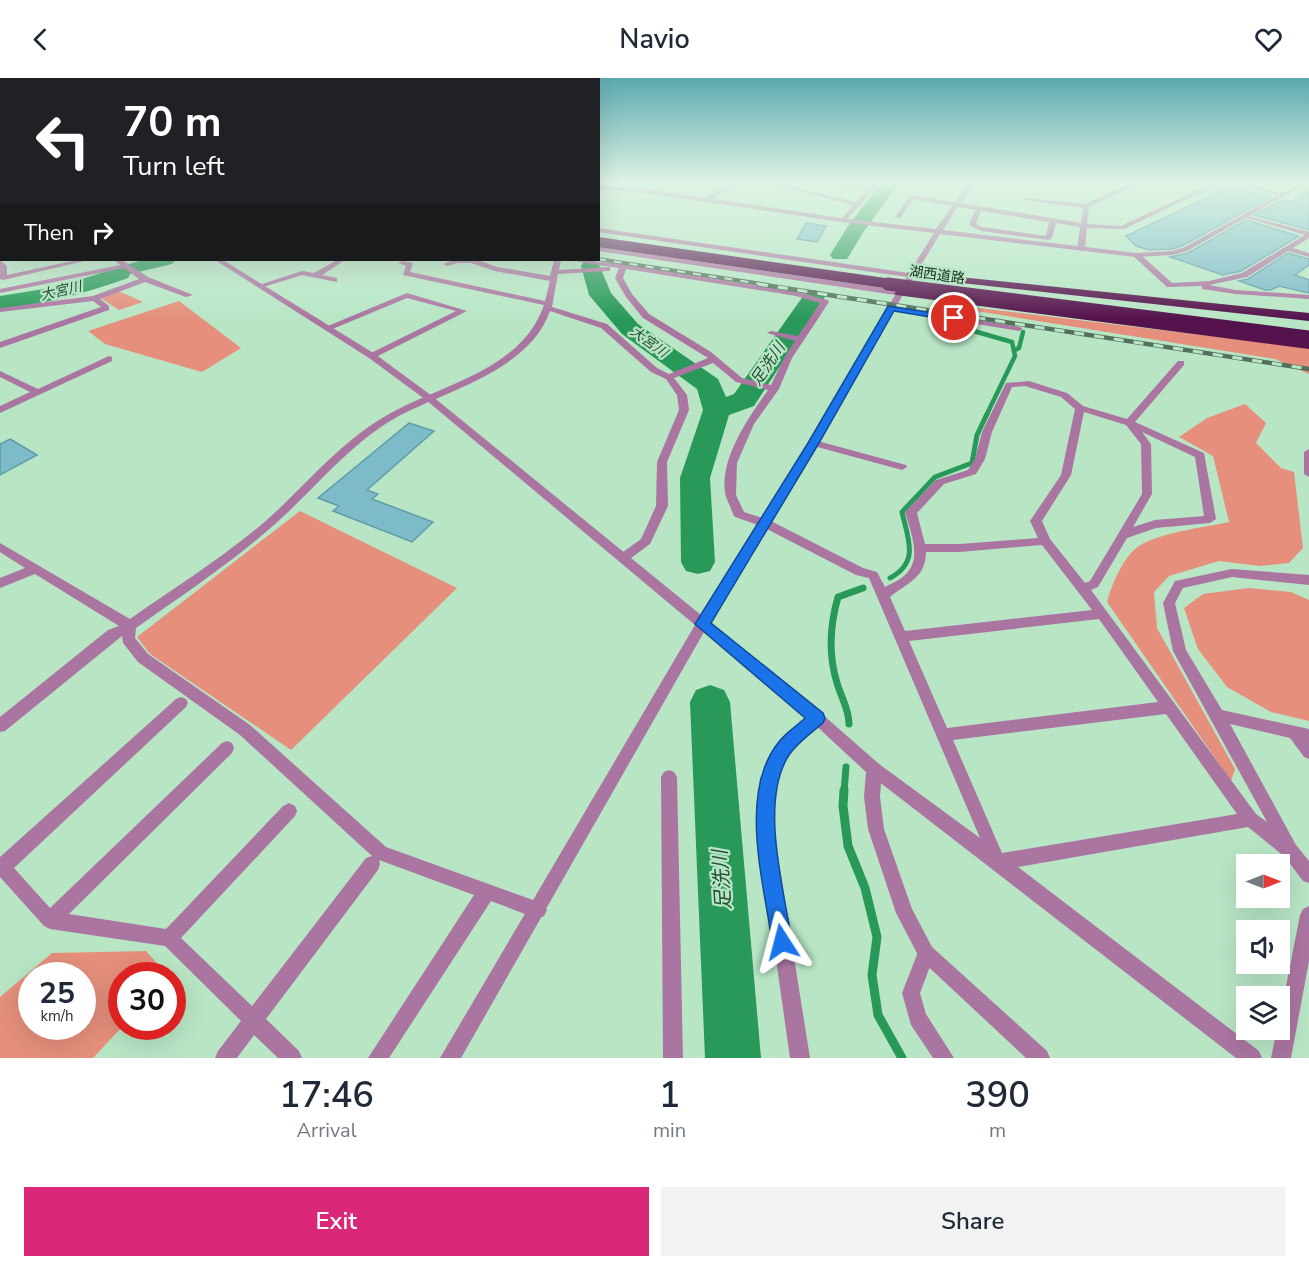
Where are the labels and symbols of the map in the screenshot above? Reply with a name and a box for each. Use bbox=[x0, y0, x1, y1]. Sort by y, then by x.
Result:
street label: 湖西道路 bbox=[908, 262, 966, 288]
water label: 大宮川 bbox=[38, 277, 86, 305]
pin bbox=[928, 292, 979, 343]
water label: 大宮川 bbox=[626, 322, 673, 363]
water label: 足洗川 bbox=[745, 336, 792, 390]
water label: 足洗川 bbox=[706, 847, 738, 911]
north arrow bbox=[1236, 854, 1290, 908]
position arrow bbox=[750, 910, 814, 974]
speed limit sign: 30 bbox=[108, 962, 186, 1040]

